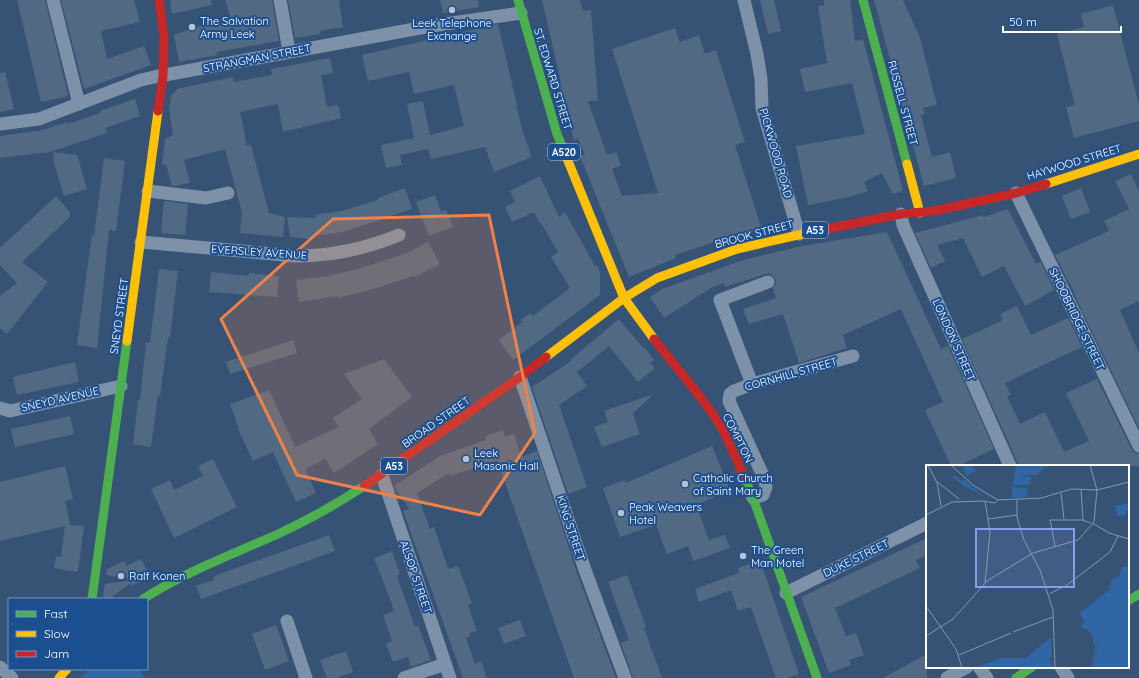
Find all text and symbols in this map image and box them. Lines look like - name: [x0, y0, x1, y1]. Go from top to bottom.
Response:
- marker: Leek Telephone Exchange: [447, 5, 457, 15]
- scale bar: [1003, 8, 1121, 34]
- place label: The Salvation Army Leek: [200, 14, 269, 41]
- text: 50 m: [1009, 14, 1037, 29]
- place label: Leek Telephone Exchange: [412, 16, 492, 43]
- marker: The Salvation Army Leek: [187, 22, 197, 32]
- street label: ST. EDWARD STREET: [531, 26, 575, 132]
- street label: STRANGMAN STREET: [202, 41, 312, 75]
- street label: RUSSELL STREET: [885, 59, 921, 148]
- street label: PICKWOOD ROAD: [756, 106, 796, 200]
- street label: HAYWOOD STREET: [1025, 141, 1123, 183]
- road number: A520: [548, 144, 580, 160]
- street label: BROOK STREET: [713, 217, 795, 251]
- road number: A53: [802, 222, 828, 238]
- street label: EVERSLEY AVENUE: [210, 242, 308, 262]
- street label: SHOOBRIDGE STREET: [1046, 265, 1108, 373]
- street label: SNEYD STREET: [107, 277, 131, 355]
- street label: LONDON STREET: [930, 297, 979, 384]
- street label: CORNHILL STREET: [743, 354, 839, 394]
- street label: SNEYD AVENUE: [20, 383, 100, 415]
- street label: BROAD STREET: [399, 393, 473, 451]
- street label: COMPTON: [719, 411, 757, 465]
- place label: Leek Masonic Hall: [474, 446, 539, 473]
- marker: Leek Masonic Hall: [461, 454, 471, 464]
- road number: A53: [381, 458, 407, 474]
- inset map: [926, 465, 1129, 668]
- place label: Catholic Church of Saint Mary: [693, 471, 773, 498]
- marker: Catholic Church of Saint Mary: [680, 479, 690, 489]
- street label: KING STREET: [554, 493, 588, 563]
- place label: Peak Weavers Hotel: [629, 500, 702, 527]
- marker: Peak Weavers Hotel: [616, 508, 626, 518]
- street label: DUKE STREET: [821, 536, 892, 580]
- street label: ALSOP STREET: [397, 539, 435, 616]
- place label: The Green Man Motel: [751, 543, 804, 570]
- marker: The Green Man Motel: [738, 551, 748, 561]
- place label: Ralf Konen: [129, 569, 185, 583]
- marker: Ralf Konen: [116, 571, 126, 581]
- legend: [8, 598, 148, 670]
- text: Fast: [44, 606, 68, 621]
- text: Slow: [44, 626, 70, 641]
- text: Jam: [44, 646, 69, 661]

